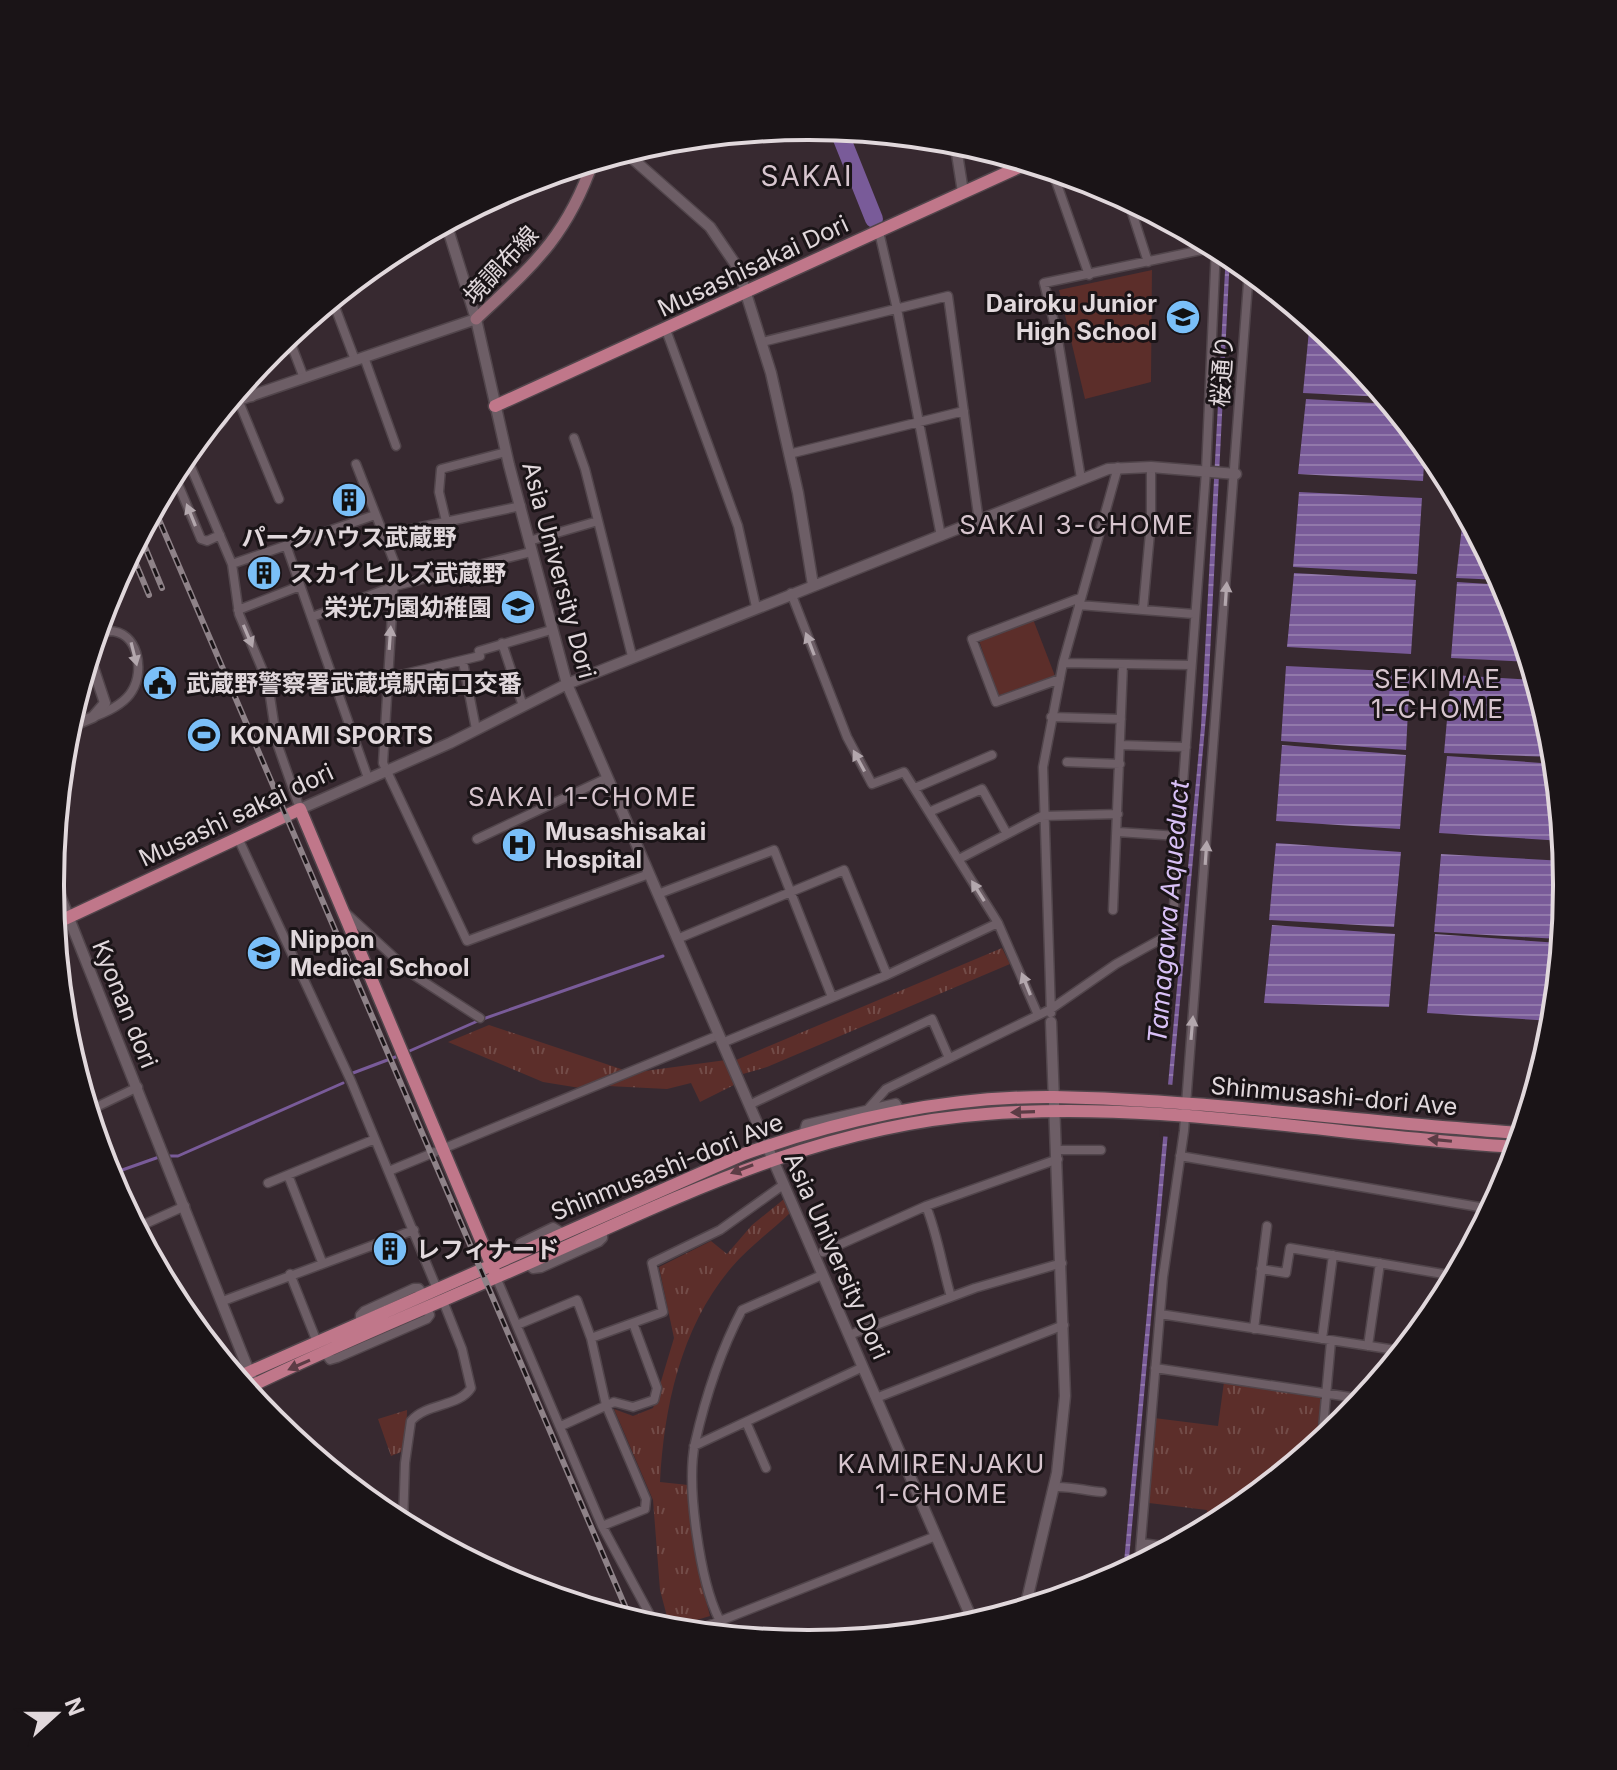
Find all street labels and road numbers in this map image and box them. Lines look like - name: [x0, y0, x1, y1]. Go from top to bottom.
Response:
- street label: Musashisakai Dori: [653, 209, 853, 323]
- street label: 境調布線: [458, 220, 544, 310]
- street label: 桜通り: [1205, 334, 1239, 408]
- street label: Asia University Dori: [516, 458, 602, 682]
- street label: Musashi sakai dori: [134, 757, 338, 873]
- street label: Kyonan dori: [86, 936, 164, 1072]
- street label: Shinmusashi-dori Ave: [1209, 1071, 1459, 1121]
- street label: Shinmusashi-dori Ave: [547, 1107, 787, 1227]
- street label: Asia University Dori: [778, 1148, 896, 1364]

